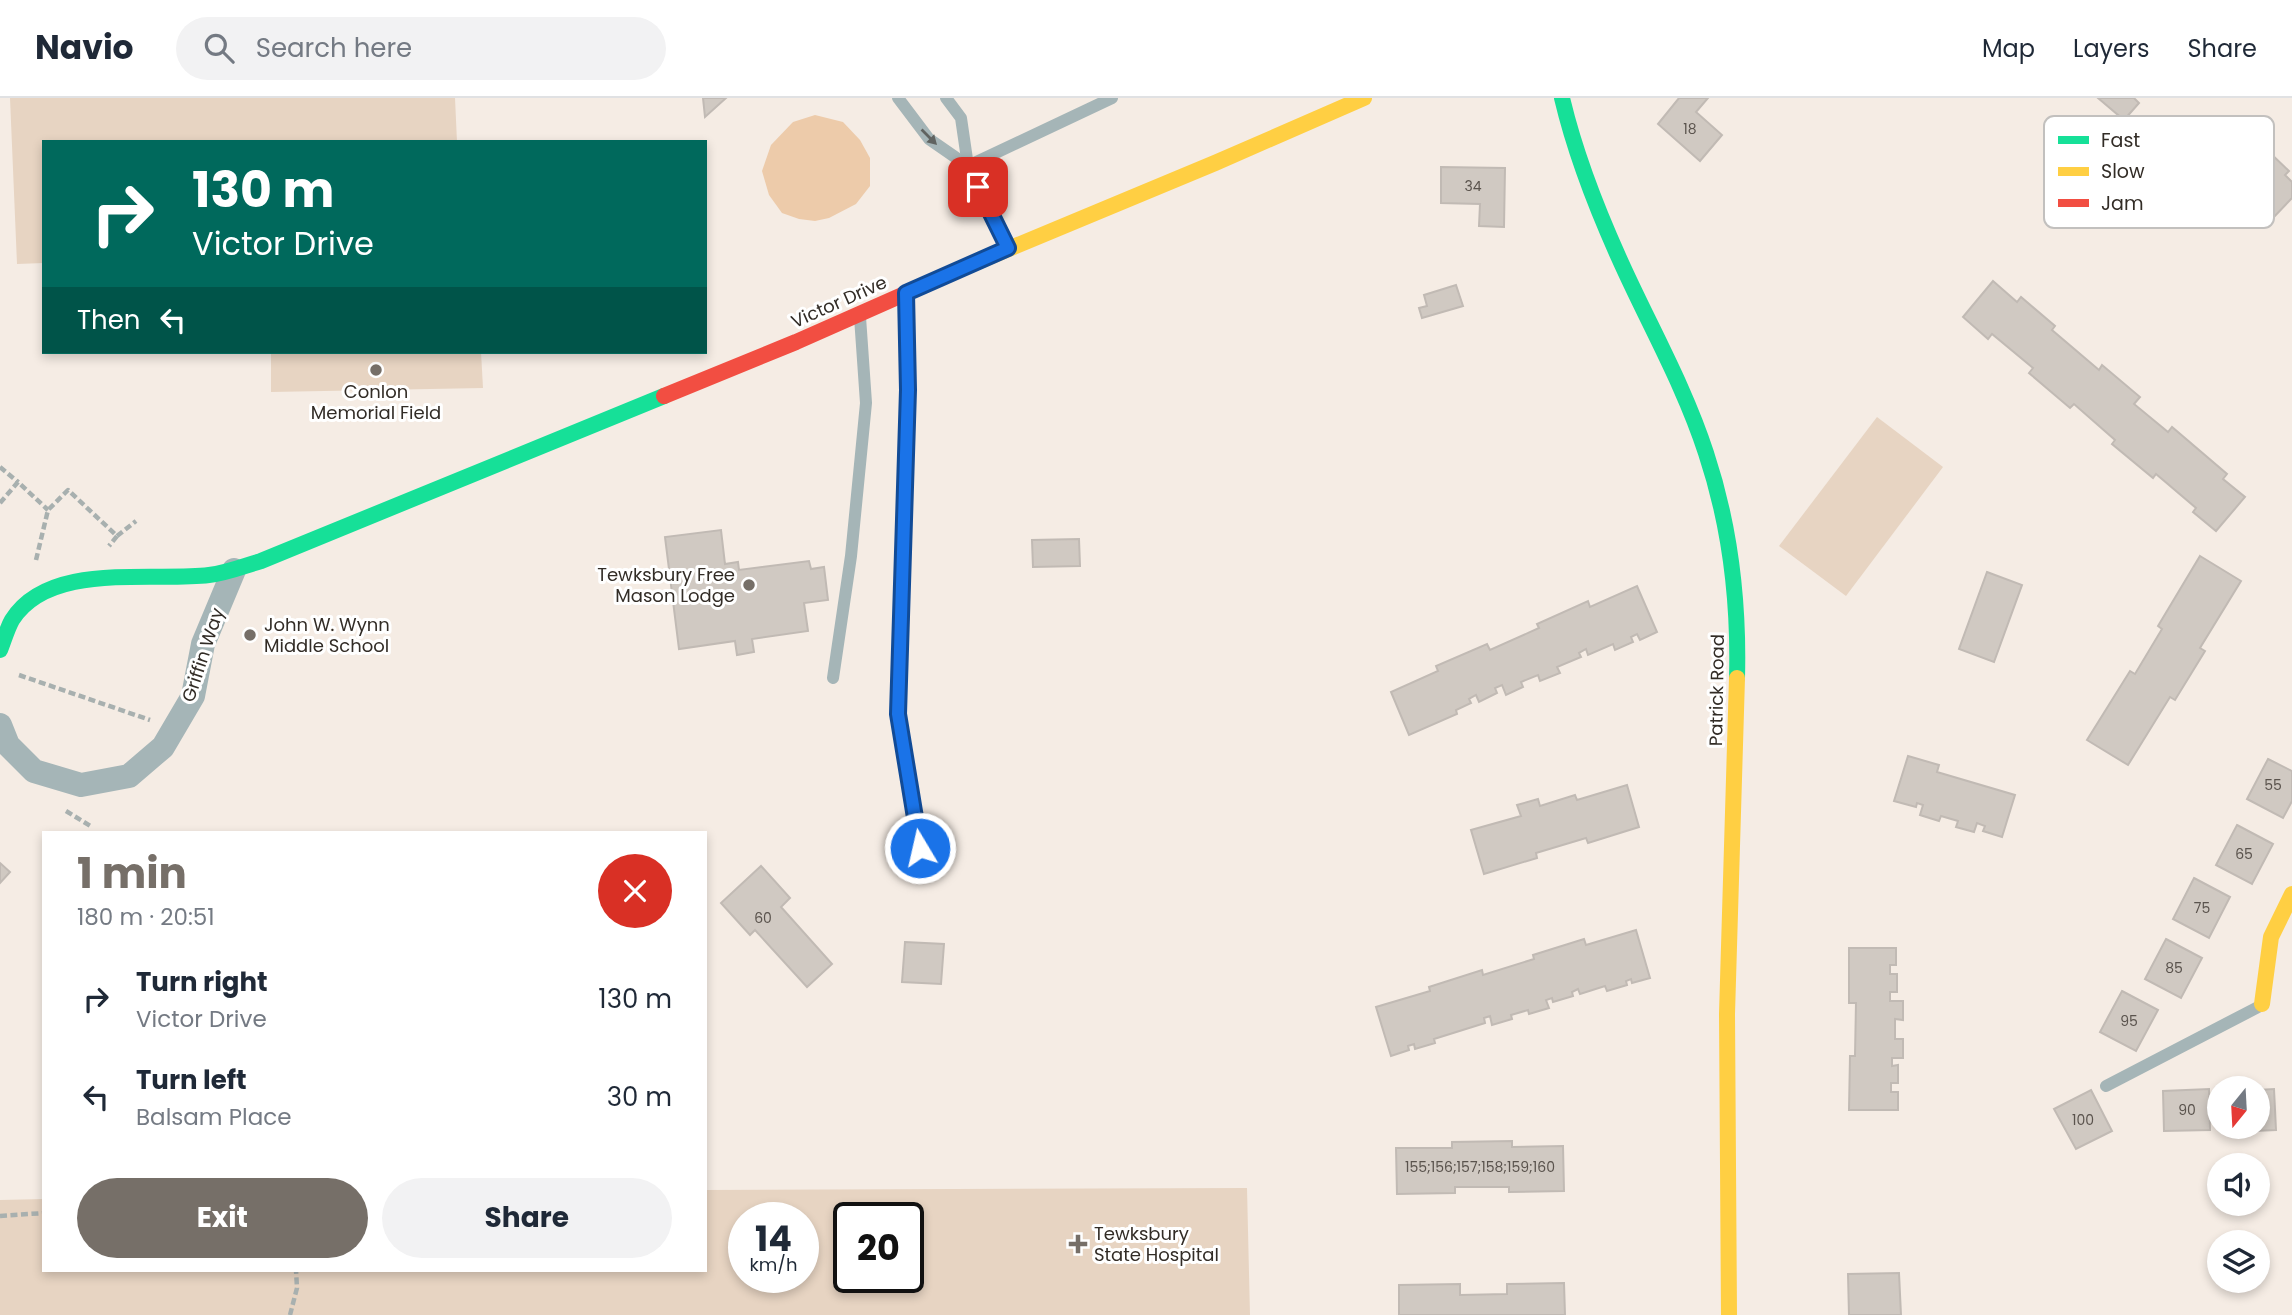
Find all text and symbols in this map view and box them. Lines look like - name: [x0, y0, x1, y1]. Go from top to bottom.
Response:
- search box: [176, 17, 666, 80]
- text: Navio: [35, 24, 134, 71]
- icon: search: [200, 29, 238, 67]
- text: Search here: [256, 30, 412, 66]
- text: Map: [1982, 32, 2035, 65]
- text: Layers: [2073, 32, 2149, 65]
- text: Share: [2187, 32, 2257, 65]
- legend: [2044, 116, 2274, 228]
- house number: 18: [1683, 119, 1697, 139]
- text: Fast: [2101, 127, 2140, 154]
- one-way arrow: [920, 128, 937, 145]
- text: 130 m: [192, 156, 334, 224]
- pin: [948, 157, 1008, 217]
- text: Slow: [2101, 158, 2145, 185]
- icon: right: [77, 168, 168, 259]
- icon: arrive: [959, 168, 997, 206]
- house number: 34: [1464, 176, 1482, 196]
- text: Jam: [2101, 190, 2143, 217]
- text: Victor Drive: [192, 221, 374, 266]
- street label: Victor Drive: [787, 269, 891, 334]
- icon: left: [154, 301, 192, 339]
- text: Then: [77, 302, 140, 338]
- marker: Conlon Memorial Field: [368, 362, 384, 378]
- place label: Conlon Memorial Field: [311, 379, 441, 425]
- place label: Tewksbury Free Mason Lodge: [597, 562, 735, 608]
- marker: Tewksbury Free Mason Lodge: [741, 577, 757, 593]
- street label: Griffin Way: [176, 605, 229, 705]
- place label: John W. Wynn Middle School: [264, 612, 390, 658]
- marker: John W. Wynn Middle School: [242, 627, 258, 643]
- street label: Patrick Road: [1703, 634, 1730, 746]
- house number: 55: [2264, 775, 2282, 795]
- position arrow: [883, 811, 957, 885]
- text: 1 min: [77, 844, 187, 903]
- house number: 65: [2235, 844, 2253, 864]
- button: close: [598, 854, 672, 928]
- house number: 75: [2194, 898, 2210, 918]
- text: 180 m · 20:51: [77, 901, 215, 933]
- house number: 60: [754, 908, 772, 928]
- house number: 85: [2165, 958, 2183, 978]
- text: Turn right: [136, 964, 268, 1000]
- icon: right: [77, 980, 115, 1018]
- text: 130 m: [598, 981, 672, 1017]
- text: Victor Drive: [136, 1003, 267, 1035]
- house number: 95: [2120, 1011, 2138, 1031]
- text: Turn left: [136, 1062, 247, 1098]
- north arrow: [2207, 1076, 2270, 1139]
- map controls: [2207, 1076, 2270, 1293]
- icon: left: [77, 1078, 115, 1116]
- text: 30 m: [607, 1079, 672, 1115]
- house number: 90: [2178, 1100, 2196, 1120]
- text: Balsam Place: [136, 1101, 291, 1133]
- house number: 100: [2072, 1110, 2094, 1130]
- button: sound: [2207, 1153, 2270, 1216]
- house number: 155;156;157;158;159;160: [1405, 1157, 1555, 1177]
- button: Exit: [77, 1178, 368, 1258]
- button: Share: [382, 1178, 672, 1258]
- speed limit sign: 20: [833, 1202, 924, 1293]
- text: 14: [755, 1214, 792, 1263]
- place label: Tewksbury State Hospital: [1094, 1221, 1219, 1267]
- button: layers: [2207, 1230, 2270, 1293]
- marker: Tewksbury State Hospital: [1068, 1234, 1088, 1254]
- text: km/h: [750, 1252, 797, 1277]

